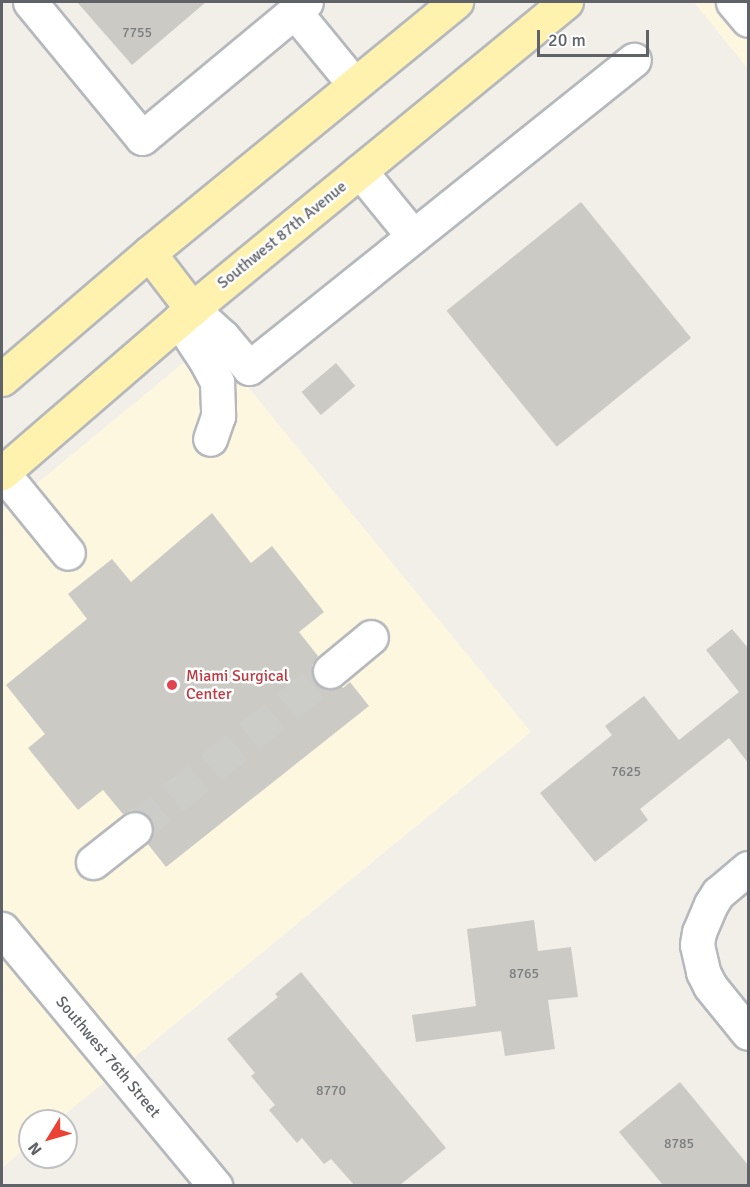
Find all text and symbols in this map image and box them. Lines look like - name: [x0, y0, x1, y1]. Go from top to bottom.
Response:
- scale bar: [540, 18, 652, 56]
- house number: 7755: [122, 25, 152, 41]
- text: 20 m: [548, 29, 586, 51]
- street label: Southwest 87th Avenue: [214, 177, 350, 293]
- place label: Miami Surgical Center: [186, 666, 288, 704]
- marker: Miami Surgical Center: [163, 676, 181, 694]
- house number: 7625: [611, 764, 641, 780]
- house number: 8765: [509, 966, 539, 982]
- street label: Southwest 76th Street: [52, 992, 164, 1122]
- house number: 8770: [316, 1083, 346, 1099]
- north arrow: [18, 1109, 78, 1169]
- house number: 8785: [664, 1136, 694, 1152]
- text: N: [24, 1138, 47, 1159]

